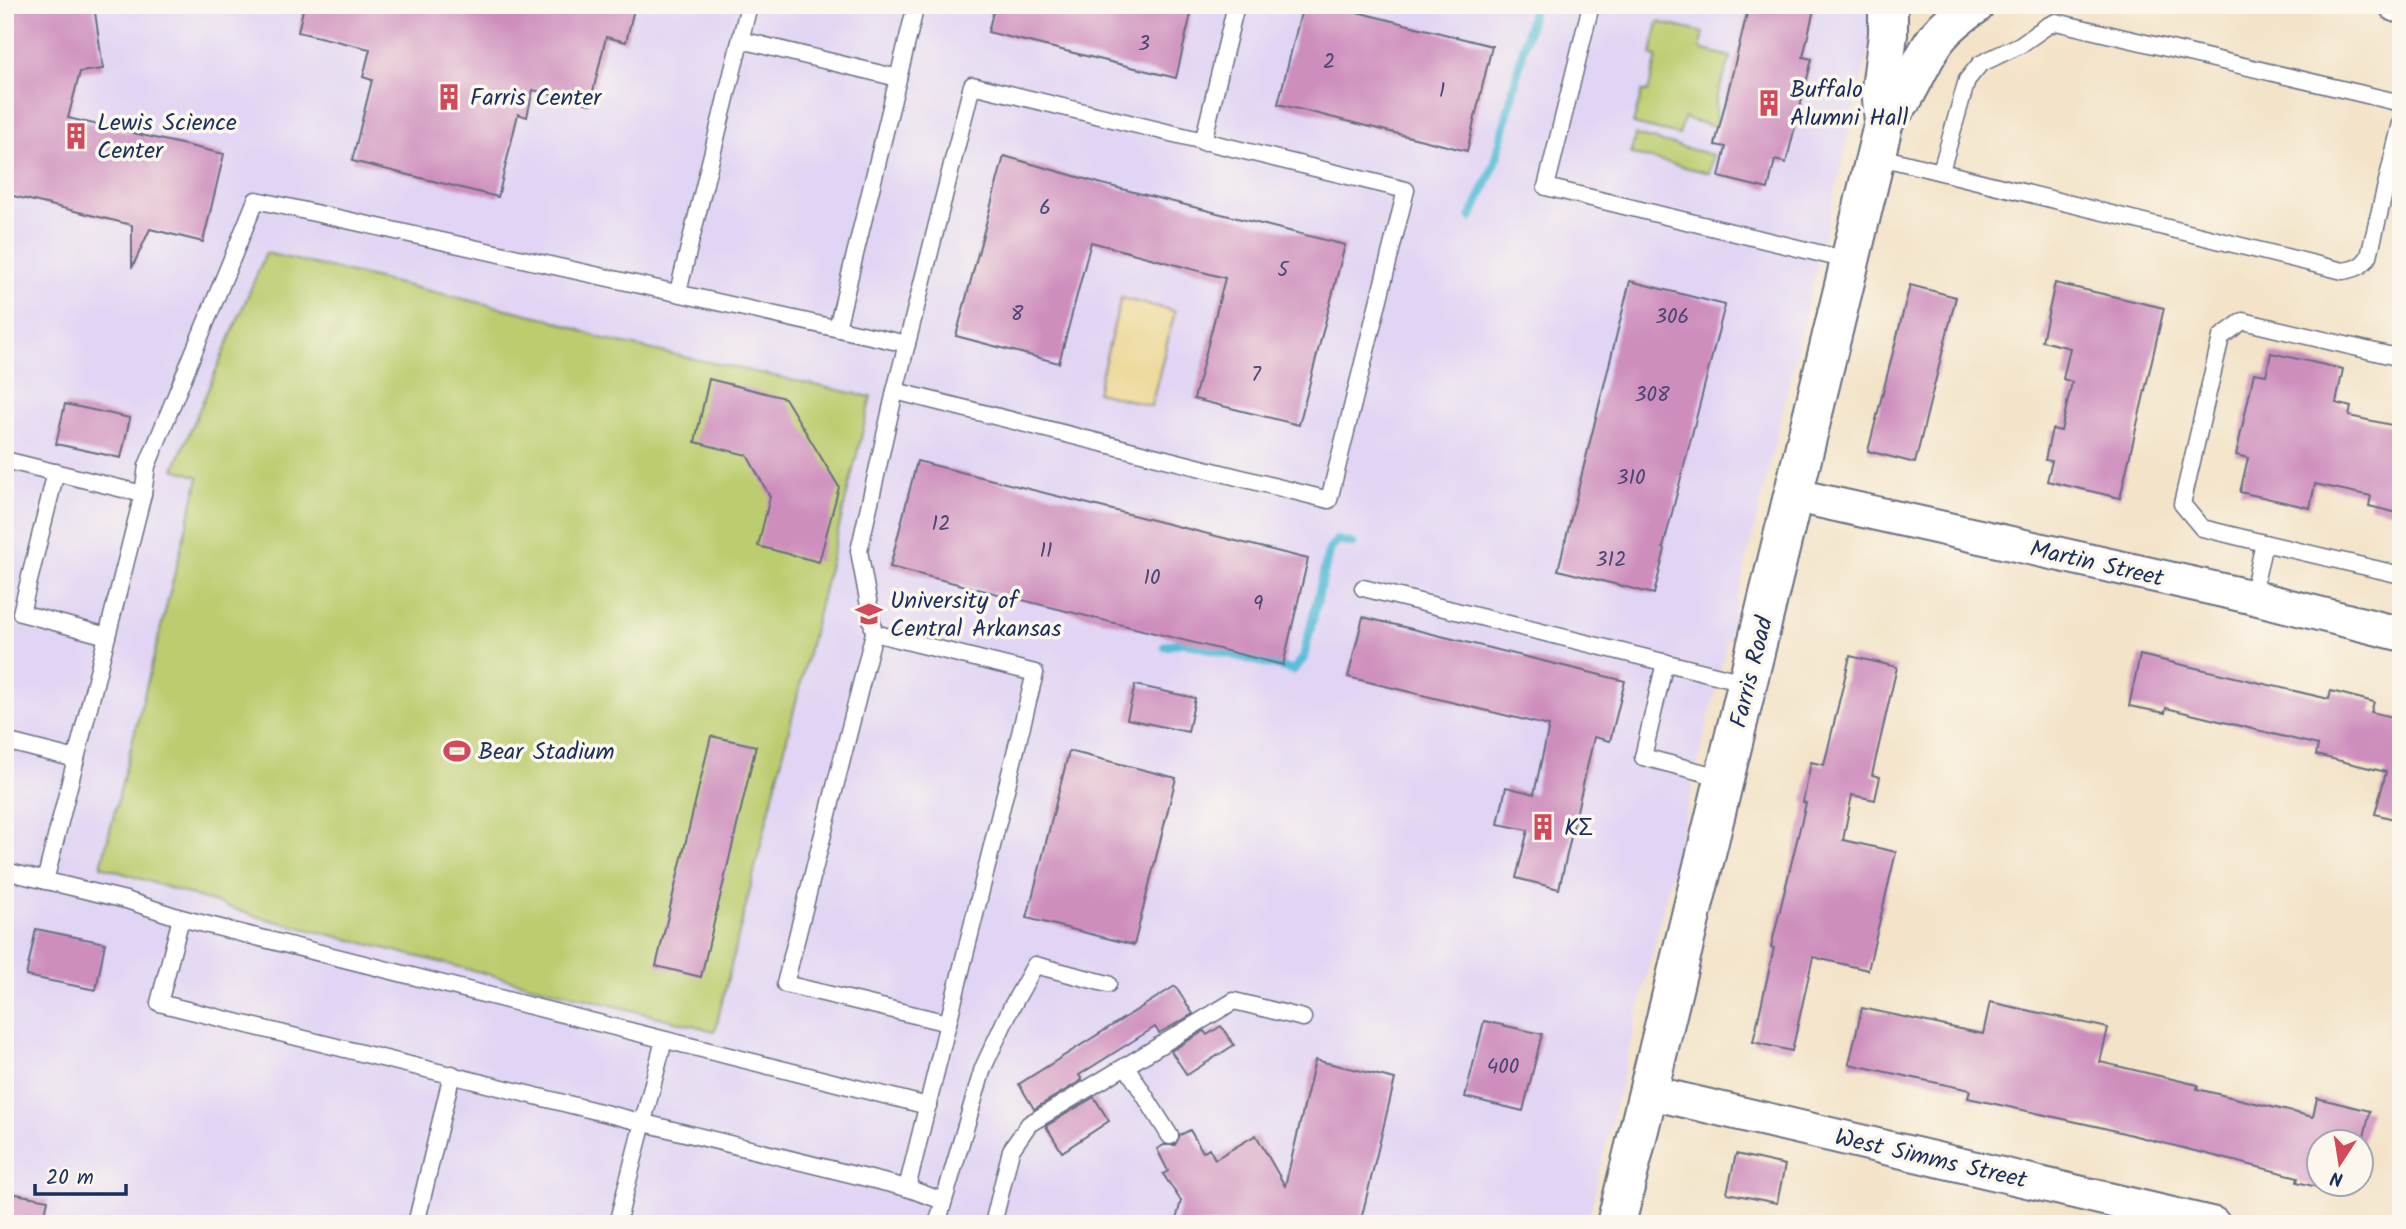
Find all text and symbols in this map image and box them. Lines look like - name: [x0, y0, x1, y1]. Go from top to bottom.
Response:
- house number: 3: [1138, 28, 1150, 61]
- house number: 2: [1323, 46, 1335, 79]
- place label: Buffalo Alumni Hall: [1790, 71, 1908, 138]
- house number: 1: [1439, 75, 1445, 108]
- place label: Farris Center: [470, 79, 603, 118]
- building icon: Farris Center: [434, 82, 464, 112]
- building icon: Buffalo Alumni Hall: [1754, 88, 1784, 118]
- place label: Lewis Science Center: [97, 104, 237, 171]
- building icon: Lewis Science Center: [61, 121, 91, 151]
- house number: 6: [1039, 192, 1051, 225]
- house number: 5: [1277, 254, 1290, 287]
- house number: 8: [1011, 298, 1024, 331]
- house number: 306: [1655, 301, 1689, 334]
- house number: 7: [1251, 359, 1262, 392]
- house number: 308: [1634, 379, 1670, 412]
- house number: 310: [1616, 462, 1646, 495]
- house number: 12: [932, 508, 950, 541]
- street label: Martin Street: [2026, 530, 2168, 599]
- house number: 11: [1039, 535, 1053, 568]
- house number: 312: [1596, 544, 1626, 577]
- house number: 10: [1143, 562, 1161, 595]
- place label: University of Central Arkansas: [890, 582, 1062, 649]
- house number: 9: [1253, 588, 1263, 621]
- school or university icon: University of Central Arkansas: [854, 599, 884, 629]
- street label: Farris Road: [1720, 612, 1785, 732]
- place label: Bear Stadium: [478, 733, 615, 772]
- sports icon: Bear Stadium: [442, 736, 472, 766]
- place label: KΣ: [1564, 809, 1593, 848]
- building icon: KΣ: [1528, 812, 1558, 842]
- house number: 400: [1487, 1051, 1519, 1084]
- street label: West Simms Street: [1831, 1118, 2031, 1201]
- north arrow: [2304, 1128, 2374, 1198]
- scale bar: [35, 1152, 126, 1196]
- text: 20 m: [46, 1162, 94, 1195]
- text: N: [2328, 1162, 2346, 1194]

